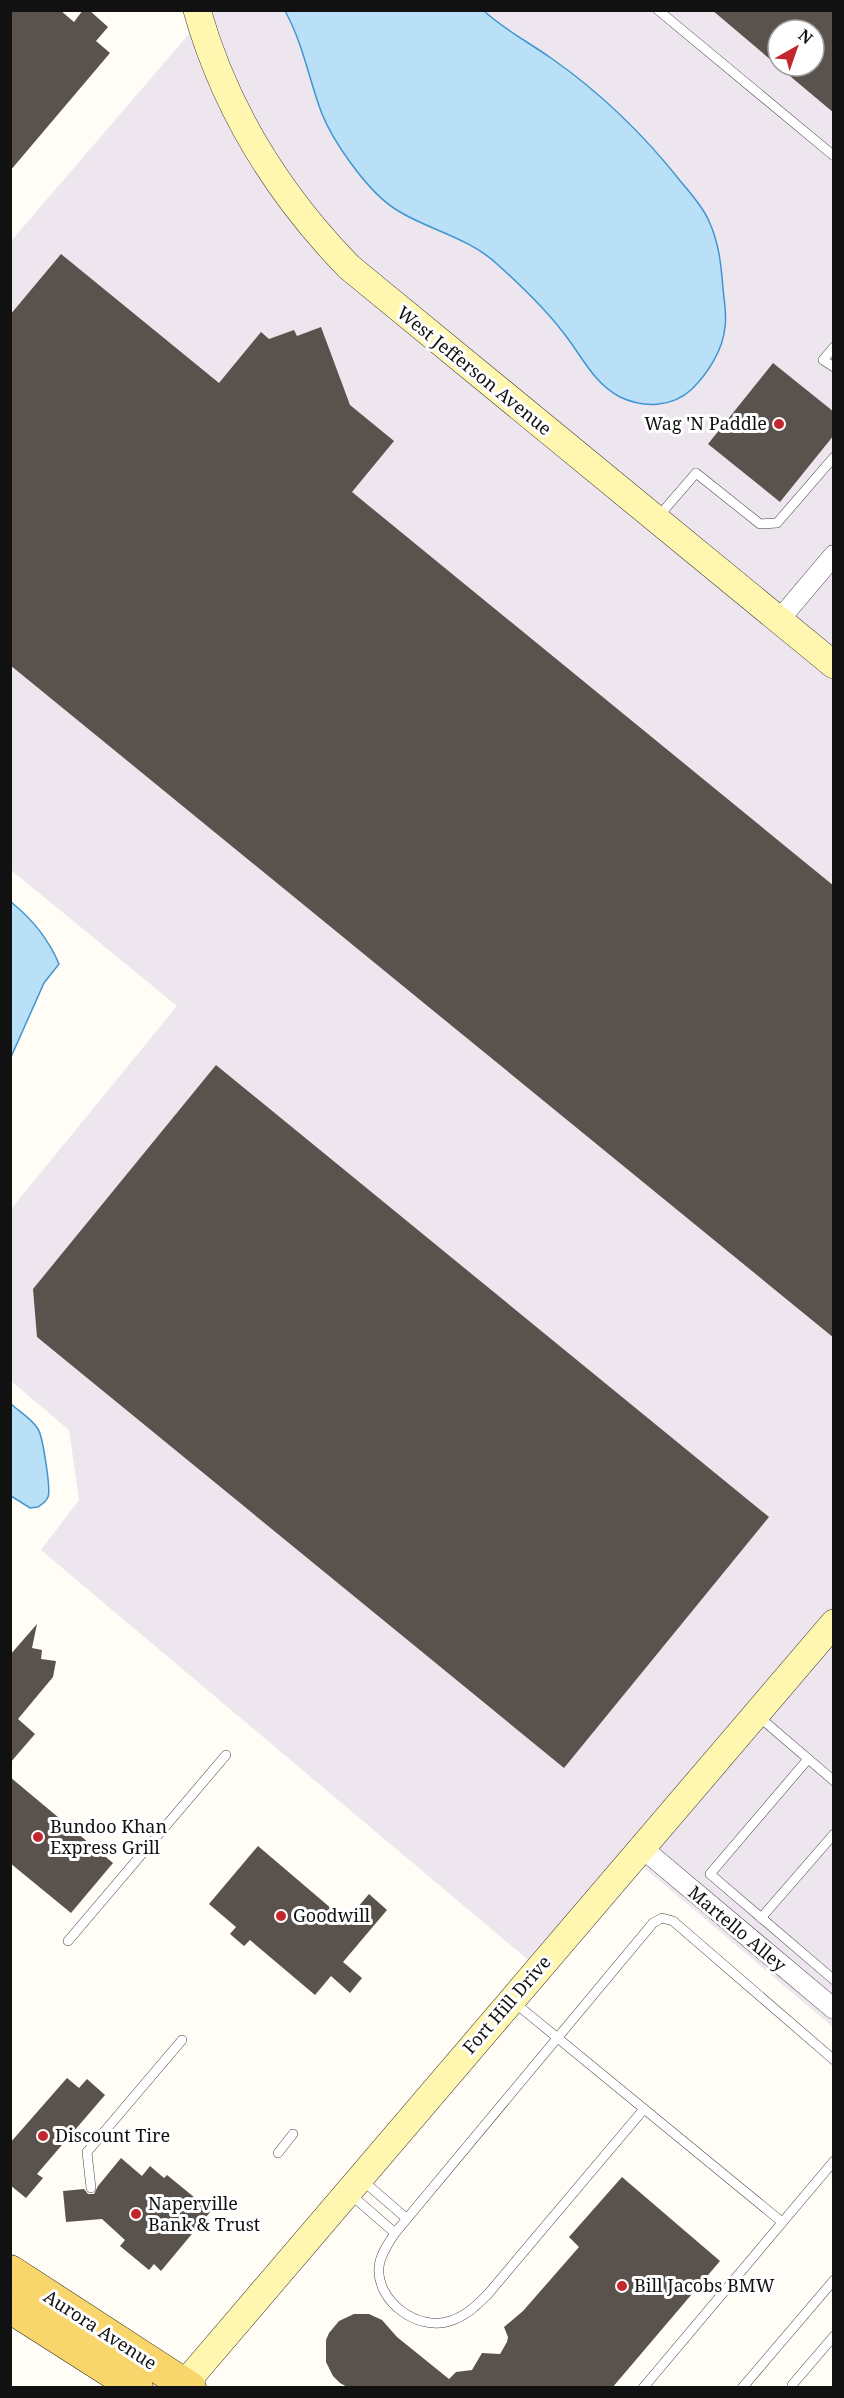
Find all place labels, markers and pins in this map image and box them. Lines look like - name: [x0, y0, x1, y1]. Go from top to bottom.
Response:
- place label: Wag 'N Paddle: [644, 411, 767, 435]
- marker: Wag 'N Paddle: [772, 417, 786, 431]
- place label: Bundoo Khan Express Grill: [50, 1814, 167, 1859]
- marker: Bundoo Khan Express Grill: [31, 1830, 45, 1844]
- place label: Goodwill: [293, 1903, 371, 1927]
- marker: Goodwill: [274, 1909, 288, 1923]
- place label: Discount Tire: [55, 2123, 170, 2147]
- marker: Discount Tire: [36, 2129, 50, 2143]
- place label: Naperville Bank & Trust: [148, 2191, 260, 2236]
- marker: Naperville Bank & Trust: [129, 2207, 143, 2221]
- place label: Bill Jacobs BMW: [634, 2273, 775, 2297]
- marker: Bill Jacobs BMW: [615, 2279, 629, 2293]

